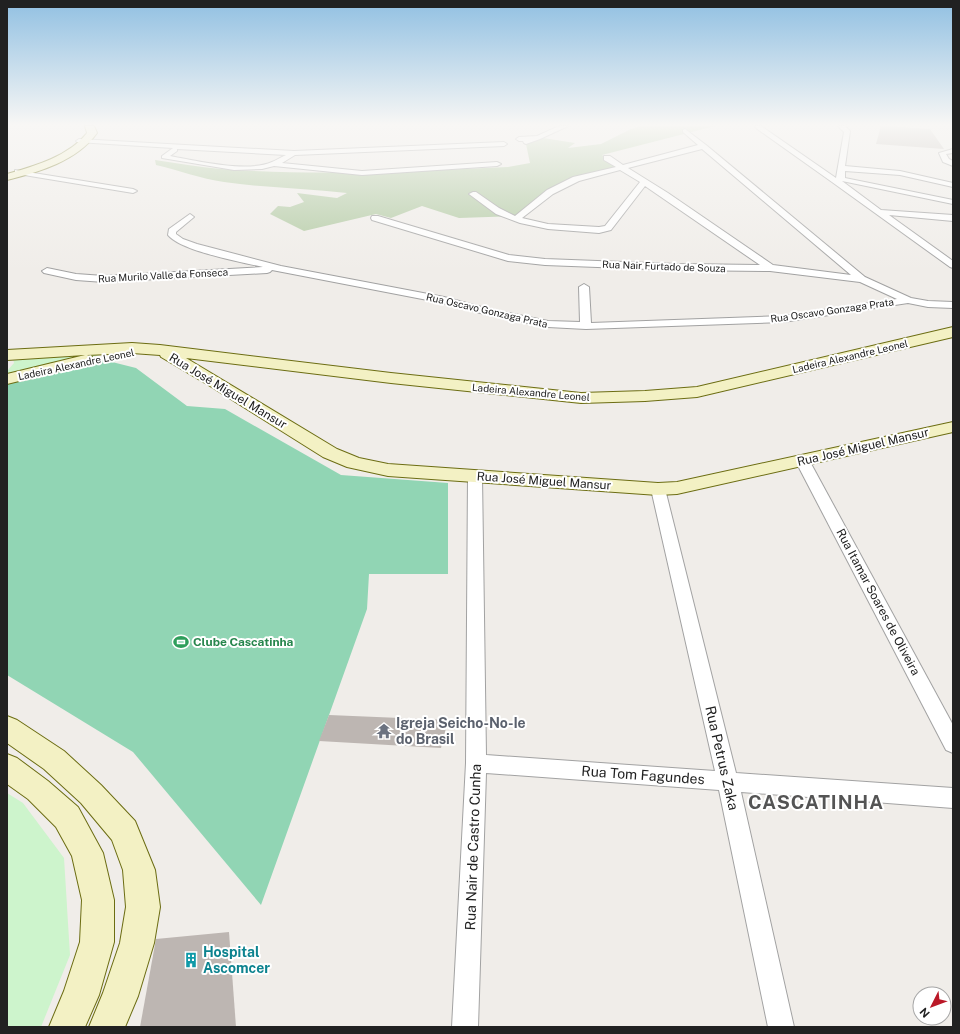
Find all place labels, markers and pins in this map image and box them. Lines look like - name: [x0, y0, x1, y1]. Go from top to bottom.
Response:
- sports icon: Clube Cascatinha: [172, 633, 190, 651]
- place label: Clube Cascatinha: [193, 635, 294, 649]
- place label: Igreja Seicho-No-Ie do Brasil: [396, 715, 526, 747]
- temple icon: Igreja Seicho-No-Ie do Brasil: [375, 722, 393, 740]
- place label: Hospital Ascomcer: [203, 944, 270, 976]
- building icon: Hospital Ascomcer: [182, 951, 200, 969]

